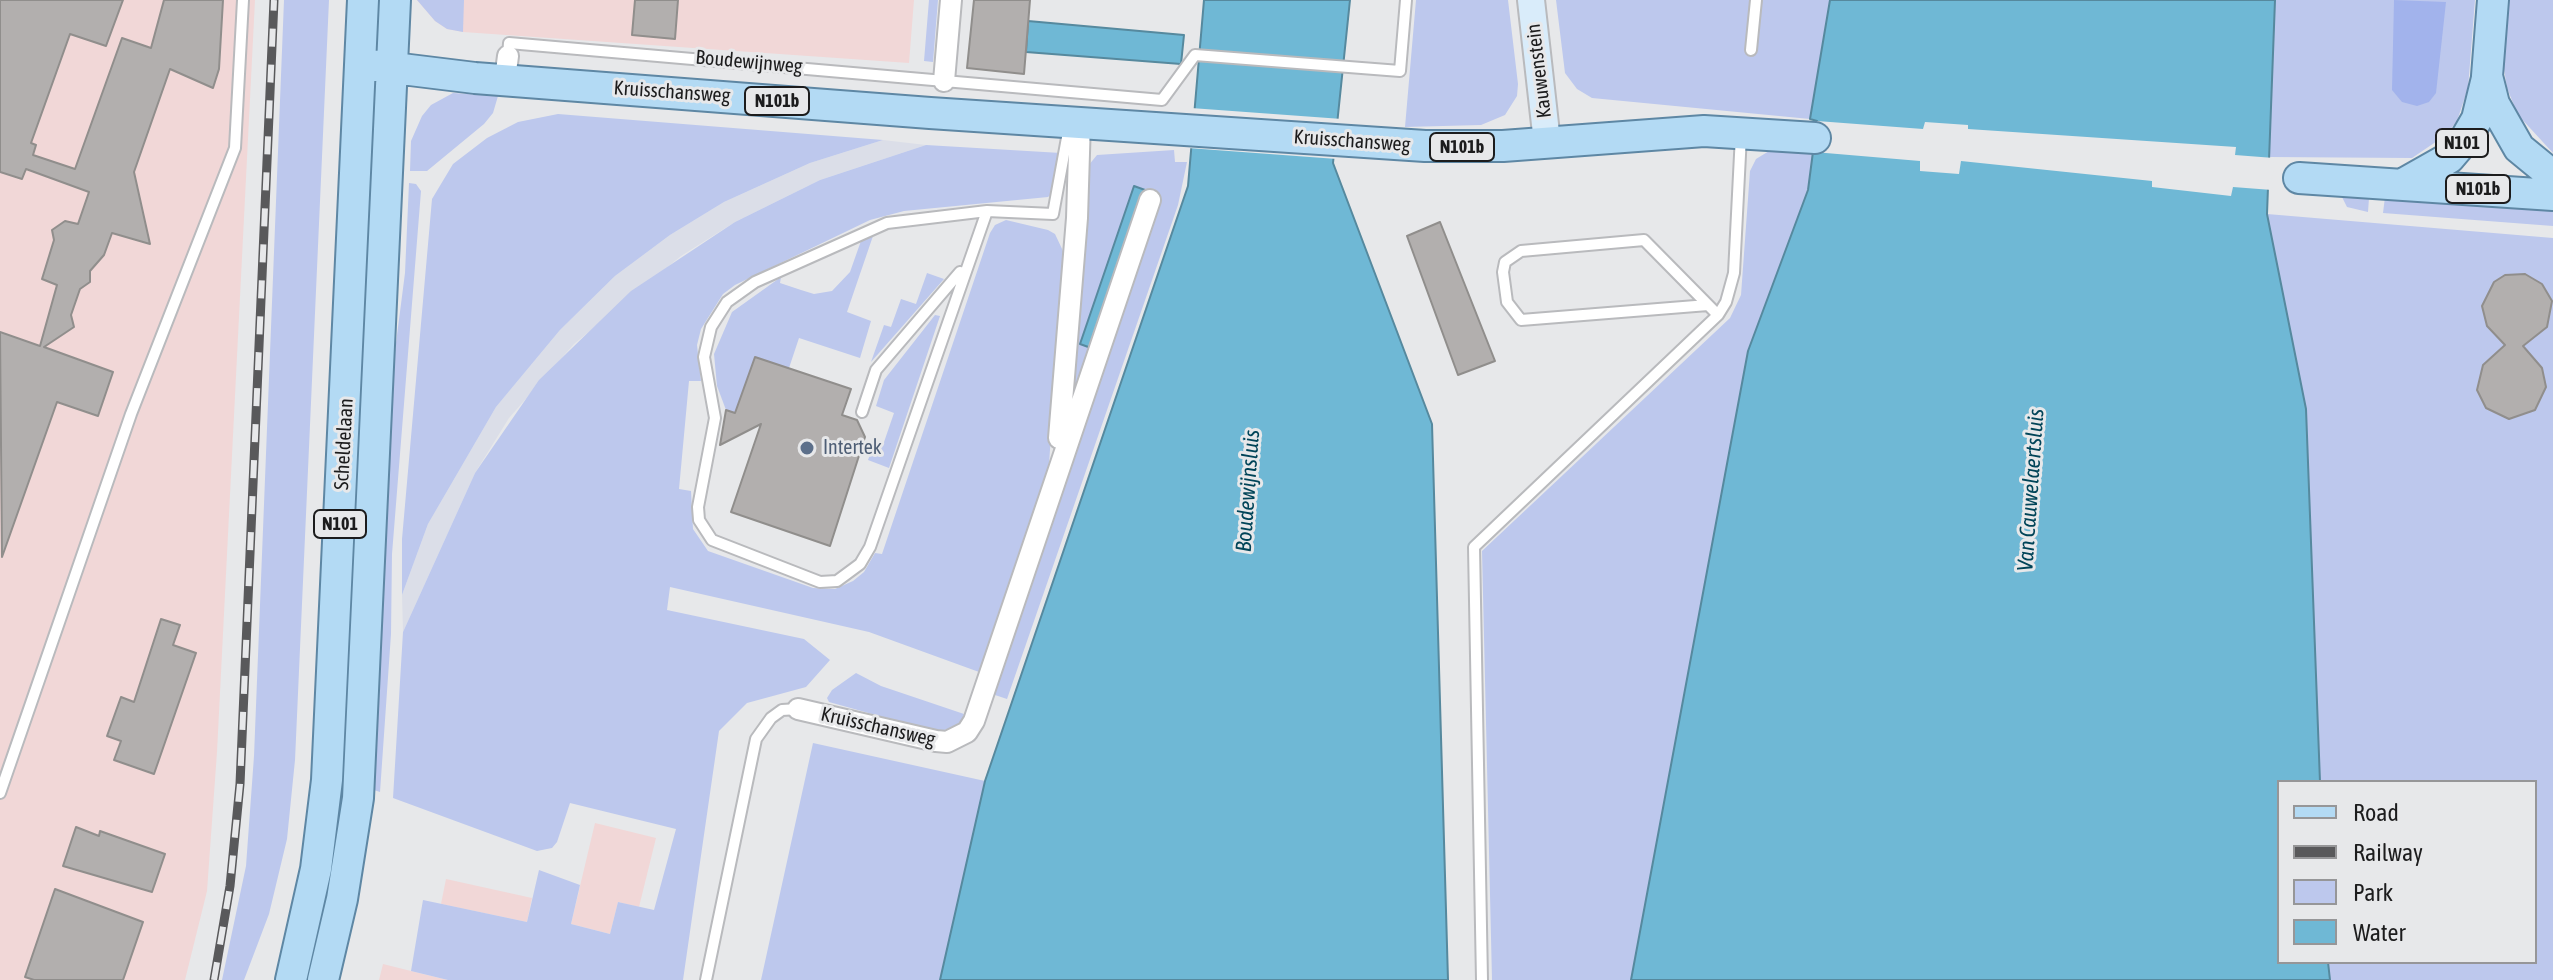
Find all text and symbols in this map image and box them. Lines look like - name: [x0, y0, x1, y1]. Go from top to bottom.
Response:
- street label: Kauwenstein: [1521, 22, 1557, 120]
- street label: Boudewijnweg: [695, 45, 803, 79]
- street label: Kruisschansweg: [613, 76, 731, 108]
- road number: N101b: [745, 87, 809, 115]
- street label: Kruisschansweg: [1293, 125, 1411, 157]
- road number: N101: [2436, 129, 2488, 157]
- road number: N101b: [1430, 133, 1494, 161]
- road number: N101b: [2446, 175, 2510, 203]
- street label: Scheldelaan: [330, 398, 358, 490]
- water label: Van Cauwelaertsluis: [2012, 408, 2050, 572]
- water label: Boudewijnsluis: [1231, 429, 1265, 553]
- place label: Intertek: [823, 436, 882, 460]
- marker: Intertek: [798, 439, 816, 457]
- road number: N101: [314, 510, 366, 538]
- street label: Kruisschansweg: [818, 702, 938, 752]
- legend: [2277, 780, 2537, 964]
- text: Road: [2353, 799, 2399, 826]
- text: Railway: [2353, 839, 2423, 866]
- text: Park: [2353, 879, 2393, 906]
- text: Water: [2353, 919, 2406, 946]

